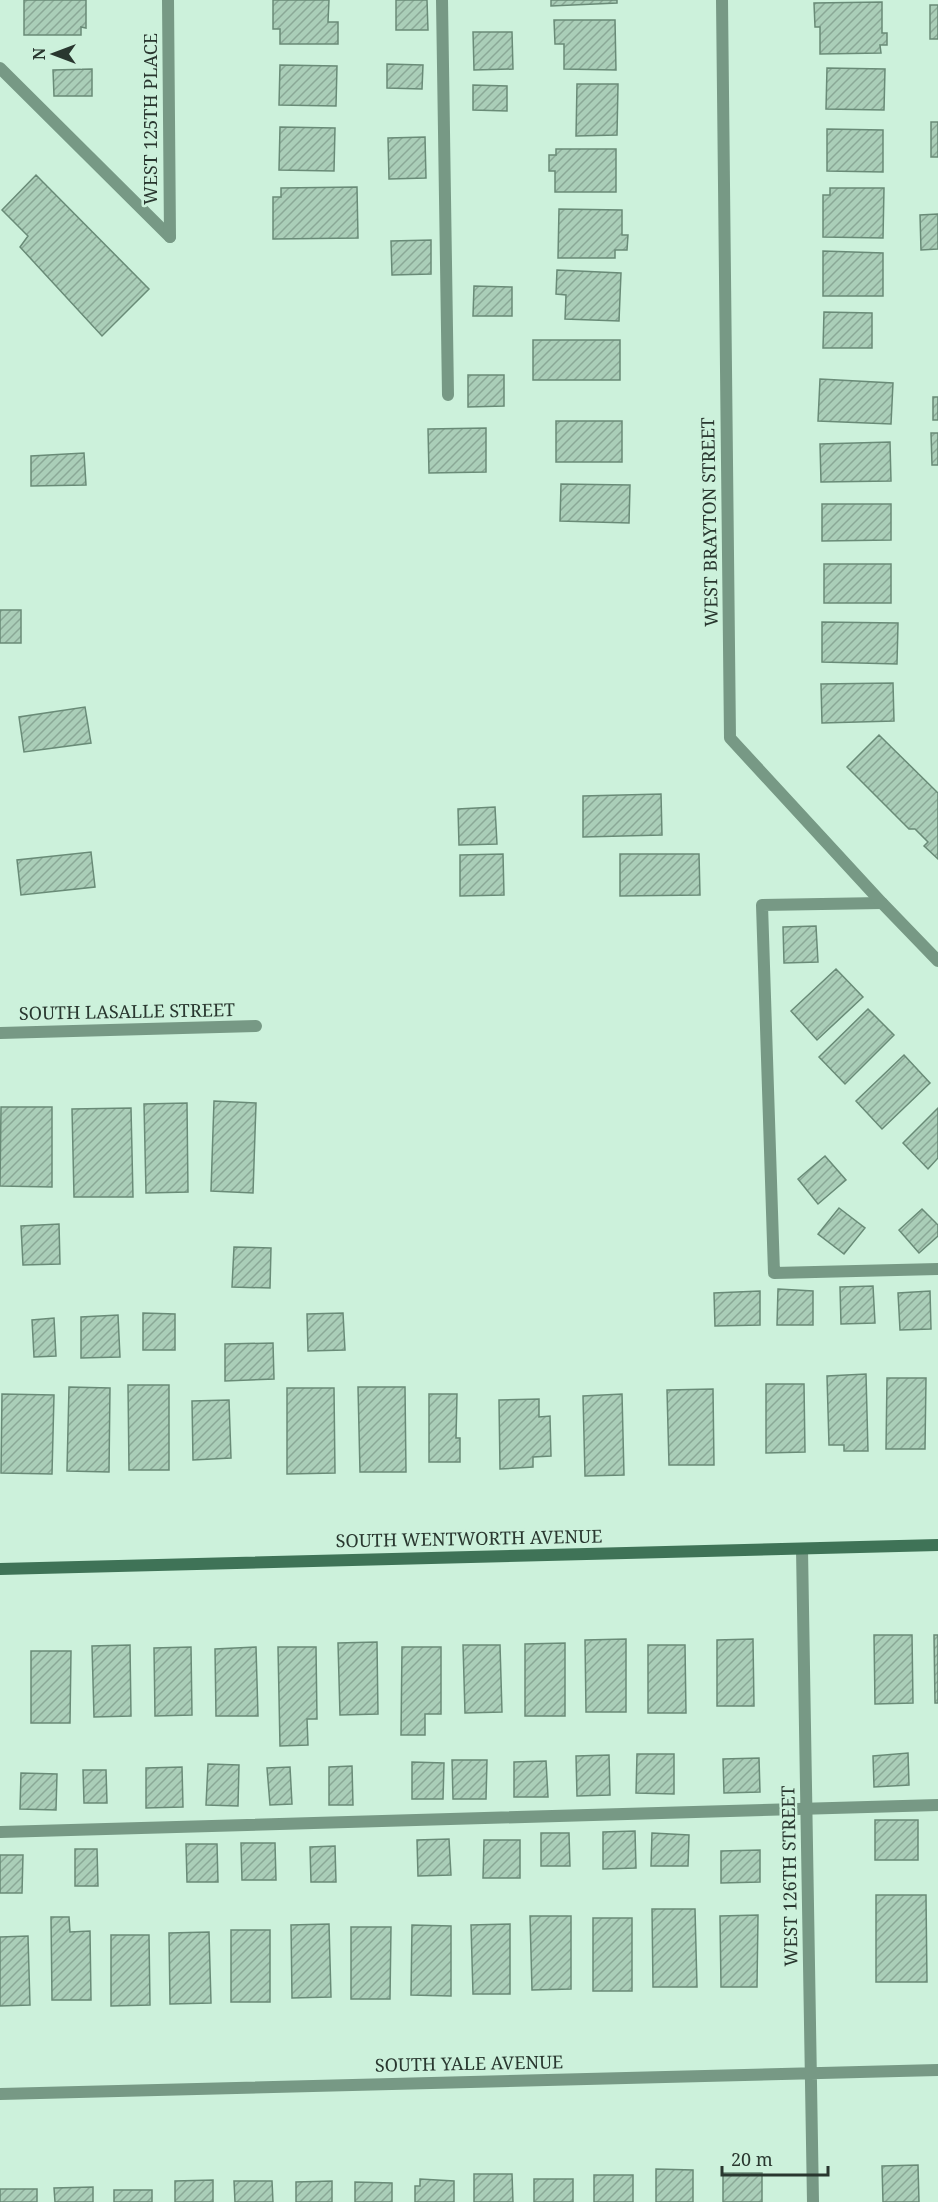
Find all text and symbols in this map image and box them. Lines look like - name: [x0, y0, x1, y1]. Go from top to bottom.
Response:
- north arrow: [24, 24, 84, 84]
- street label: WEST 125TH PLACE: [138, 33, 162, 205]
- text: N: [28, 47, 50, 60]
- street label: WEST BRAYTON STREET: [695, 417, 723, 627]
- street label: SOUTH LASALLE STREET: [19, 997, 235, 1025]
- street label: SOUTH WENTWORTH AVENUE: [335, 1524, 602, 1552]
- street label: WEST 126TH STREET: [775, 1785, 803, 1967]
- street label: SOUTH YALE AVENUE: [375, 2049, 563, 2077]
- scale bar: [722, 2139, 828, 2177]
- text: 20 m: [731, 2147, 773, 2171]

